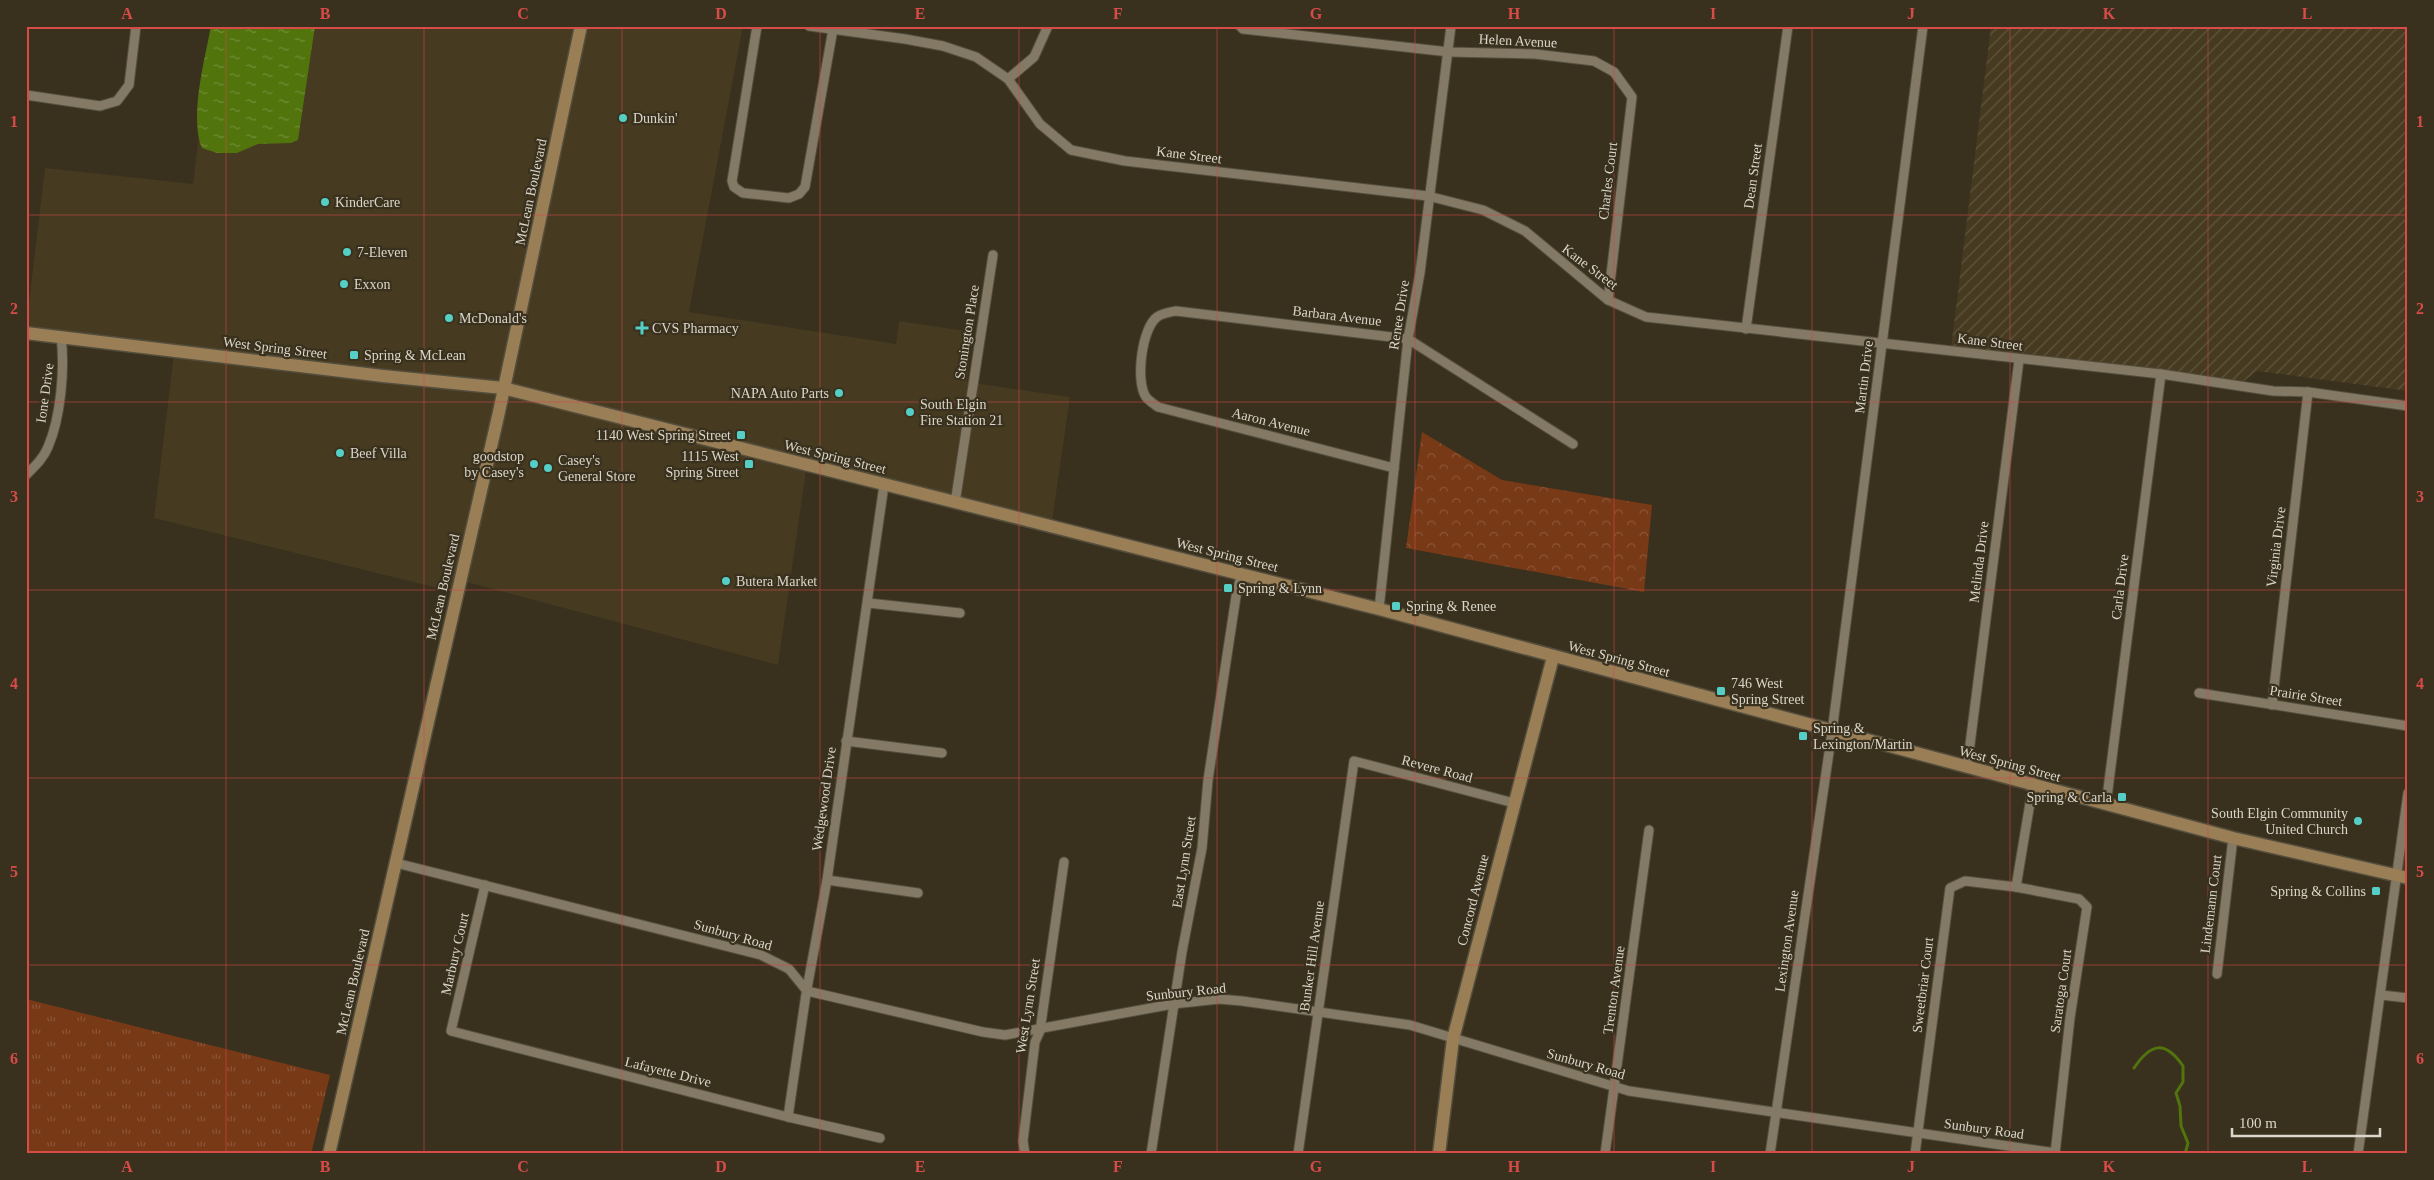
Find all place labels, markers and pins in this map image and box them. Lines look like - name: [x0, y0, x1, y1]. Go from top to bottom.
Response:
- place label: Dunkin': [633, 111, 678, 126]
- marker: Dunkin': [617, 112, 629, 124]
- place label: KinderCare: [335, 195, 400, 210]
- marker: KinderCare: [319, 196, 331, 208]
- place label: 7-Eleven: [357, 245, 408, 260]
- marker: 7-Eleven: [341, 246, 353, 258]
- place label: Exxon: [354, 277, 391, 292]
- marker: Exxon: [338, 278, 350, 290]
- place label: McDonald's: [459, 311, 527, 326]
- marker: McDonald's: [443, 312, 455, 324]
- place label: CVS Pharmacy: [652, 321, 739, 336]
- marker: CVS Pharmacy: [636, 322, 648, 334]
- place label: Spring & McLean: [364, 348, 466, 363]
- marker: Spring & McLean: [348, 349, 360, 361]
- place label: NAPA Auto Parts: [731, 386, 829, 401]
- marker: NAPA Auto Parts: [833, 387, 845, 399]
- place label: South Elgin Fire Station 21: [920, 397, 1003, 428]
- marker: South Elgin Fire Station 21: [904, 406, 916, 418]
- place label: 1140 West Spring Street: [596, 428, 731, 443]
- marker: 1140 West Spring Street: [735, 429, 747, 441]
- place label: Beef Villa: [350, 446, 408, 461]
- marker: Beef Villa: [334, 447, 346, 459]
- place label: goodstop by Casey's: [464, 449, 524, 480]
- place label: 1115 West Spring Street: [666, 449, 739, 480]
- place label: Casey's General Store: [558, 453, 635, 484]
- marker: goodstop by Casey's: [528, 458, 540, 470]
- marker: 1115 West Spring Street: [743, 458, 755, 470]
- marker: Casey's General Store: [542, 462, 554, 474]
- place label: Butera Market: [736, 574, 817, 589]
- marker: Butera Market: [720, 575, 732, 587]
- place label: Spring & Lynn: [1238, 581, 1322, 596]
- marker: Spring & Lynn: [1222, 582, 1234, 594]
- place label: Spring & Renee: [1406, 599, 1496, 614]
- marker: Spring & Renee: [1390, 600, 1402, 612]
- place label: 746 West Spring Street: [1731, 676, 1805, 707]
- marker: 746 West Spring Street: [1715, 685, 1727, 697]
- place label: Spring & Lexington/Martin: [1813, 721, 1913, 752]
- marker: Spring & Lexington/Martin: [1797, 730, 1809, 742]
- place label: Spring & Carla: [2026, 790, 2113, 805]
- marker: Spring & Carla: [2116, 791, 2128, 803]
- place label: South Elgin Community United Church: [2211, 806, 2348, 837]
- marker: South Elgin Community United Church: [2352, 815, 2364, 827]
- place label: Spring & Collins: [2270, 884, 2366, 899]
- marker: Spring & Collins: [2370, 885, 2382, 897]

